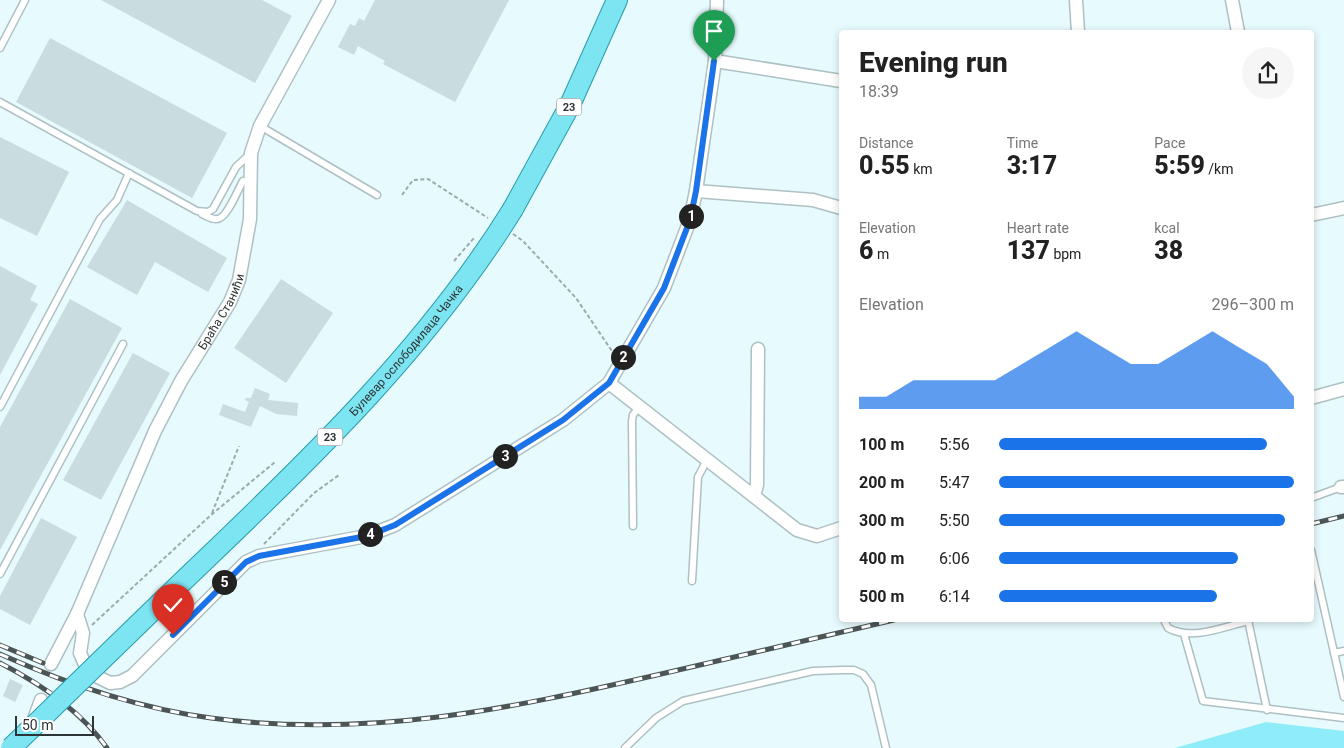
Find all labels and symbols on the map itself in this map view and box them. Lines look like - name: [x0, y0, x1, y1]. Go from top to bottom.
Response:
- pin: [693, 10, 735, 61]
- road number: 23: [556, 98, 582, 115]
- pin: 1: [678, 204, 704, 228]
- street label: Браћа Станићи: [195, 273, 247, 352]
- street label: Булевар ослободилаца Чачка: [347, 282, 466, 419]
- pin: 2: [610, 344, 636, 370]
- road number: 23: [318, 428, 342, 446]
- pin: 3: [492, 444, 518, 468]
- pin: 4: [358, 522, 382, 546]
- pin: 5: [212, 570, 236, 594]
- pin: [152, 584, 194, 635]
- scale bar: [15, 713, 94, 736]

